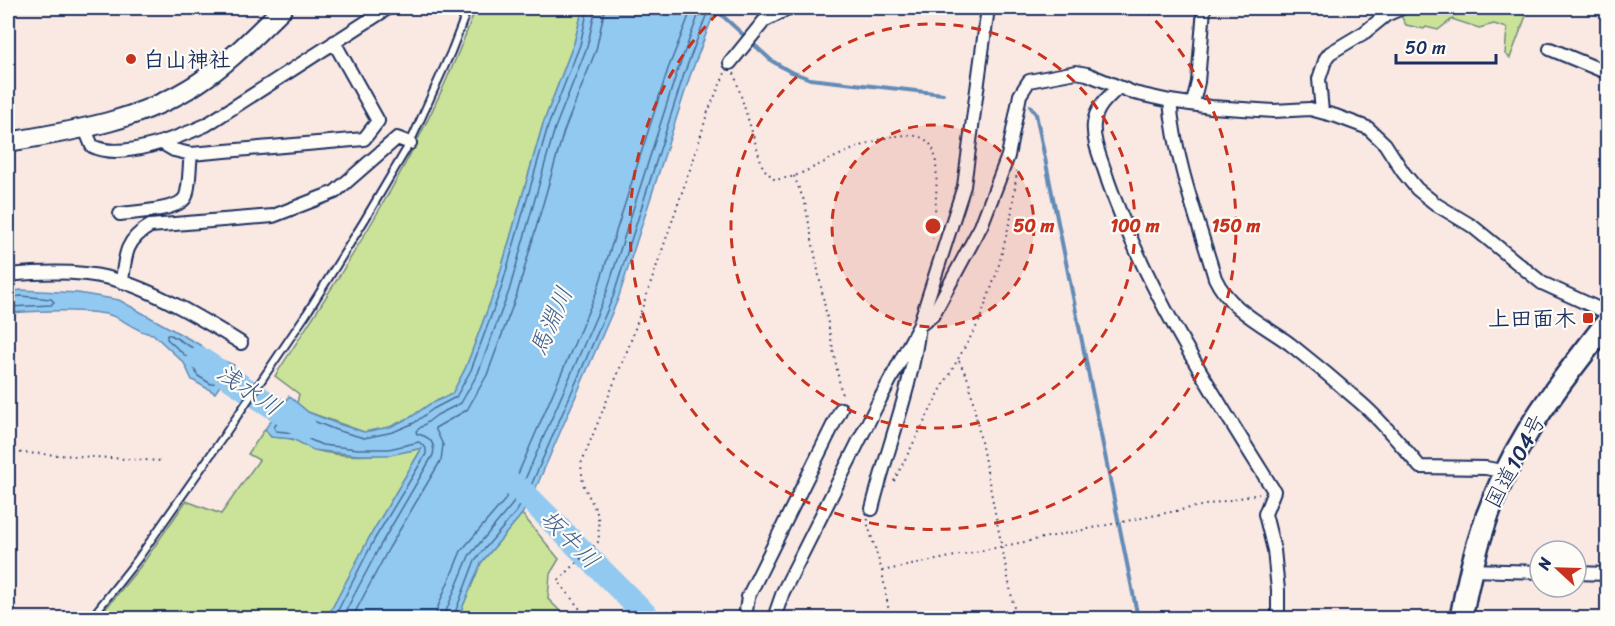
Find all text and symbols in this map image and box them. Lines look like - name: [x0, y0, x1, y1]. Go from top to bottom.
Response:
- scale bar: [1396, 27, 1496, 65]
- text: 50 m: [1405, 32, 1446, 64]
- place label: 白山神社: [143, 40, 231, 79]
- marker: 白山神社: [124, 52, 138, 66]
- text: 50 m: [1014, 210, 1055, 242]
- text: 100 m: [1111, 210, 1160, 242]
- text: 150 m: [1212, 210, 1260, 242]
- centre of rings: [923, 216, 943, 236]
- water label: 馬淵川: [517, 280, 585, 362]
- place label: 上田面木: [1488, 299, 1576, 338]
- marker: 上田面木: [1581, 311, 1595, 325]
- water label: 浅水川: [207, 352, 291, 428]
- street label: 国道104号: [1474, 406, 1556, 516]
- water label: 坂牛川: [530, 499, 610, 579]
- north arrow: [1528, 539, 1588, 599]
- text: N: [1529, 552, 1560, 575]

